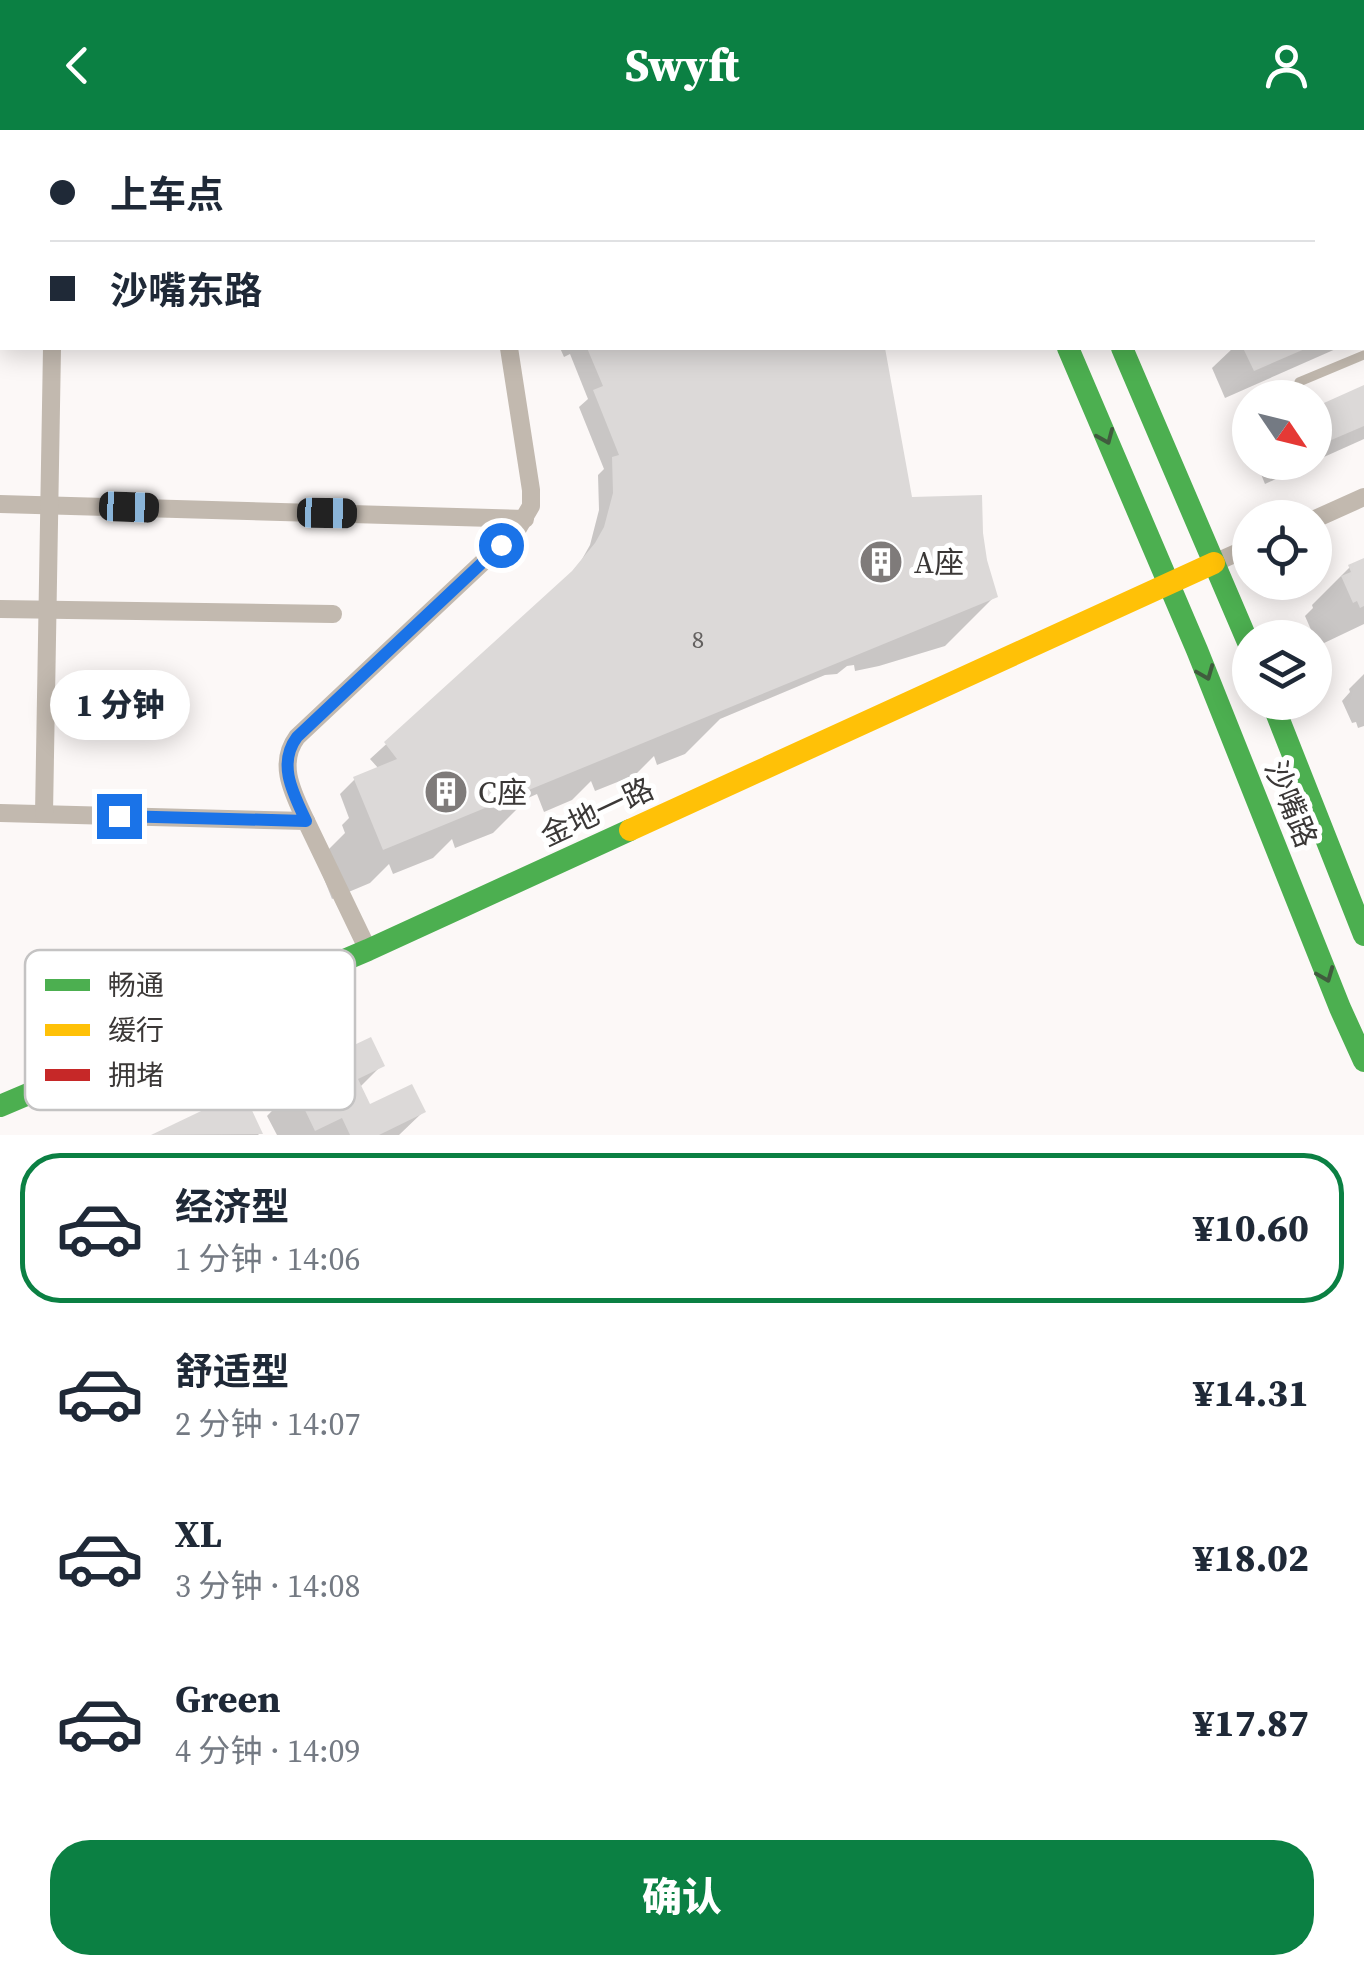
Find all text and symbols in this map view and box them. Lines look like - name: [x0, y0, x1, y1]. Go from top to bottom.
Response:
- text: Swyft: [625, 34, 739, 96]
- icon: back: [50, 38, 105, 93]
- icon: person: [1259, 38, 1314, 93]
- text: 上车点: [110, 169, 224, 221]
- text: 沙嘴东路: [110, 265, 262, 317]
- north arrow: [1232, 380, 1332, 480]
- map controls: [1232, 380, 1332, 720]
- one-way arrow: [1094, 427, 1114, 445]
- car: [98, 491, 160, 523]
- car: [297, 497, 357, 529]
- button: locate: [1232, 500, 1332, 600]
- route start: [479, 523, 524, 568]
- building icon: A座: [858, 539, 904, 585]
- place label: A座: [914, 542, 964, 583]
- button: layers: [1232, 620, 1332, 720]
- house number: 8: [692, 622, 704, 656]
- one-way arrow: [1195, 663, 1215, 681]
- callout: 1 分钟: [49, 671, 189, 741]
- text: 1 分钟: [76, 683, 164, 727]
- street label: 沙嘴路: [1255, 755, 1327, 853]
- street label: 金地一路: [534, 768, 660, 856]
- building icon: C座: [423, 769, 469, 815]
- place label: C座: [478, 772, 527, 813]
- route end: [97, 794, 142, 839]
- legend: [25, 950, 355, 1110]
- one-way arrow: [1315, 965, 1335, 983]
- text: 畅通: [108, 966, 164, 1004]
- text: 缓行: [108, 1011, 164, 1049]
- text: 拥堵: [108, 1056, 164, 1094]
- text: 经济型: [175, 1181, 289, 1233]
- icon: car: [55, 1183, 145, 1273]
- text: ¥10.60: [1193, 1202, 1309, 1254]
- text: 1 分钟 · 14:06: [175, 1237, 361, 1281]
- text: 舒适型: [175, 1346, 289, 1398]
- icon: car: [55, 1348, 145, 1438]
- text: ¥14.31: [1193, 1367, 1309, 1419]
- text: 2 分钟 · 14:07: [175, 1402, 361, 1446]
- text: XL: [175, 1508, 222, 1560]
- icon: car: [55, 1513, 145, 1603]
- text: ¥18.02: [1193, 1532, 1309, 1584]
- text: 3 分钟 · 14:08: [175, 1564, 361, 1608]
- text: Green: [175, 1673, 281, 1725]
- icon: car: [55, 1678, 145, 1768]
- text: ¥17.87: [1193, 1697, 1309, 1749]
- text: 4 分钟 · 14:09: [175, 1729, 361, 1773]
- button: 确认: [50, 1840, 1314, 1955]

